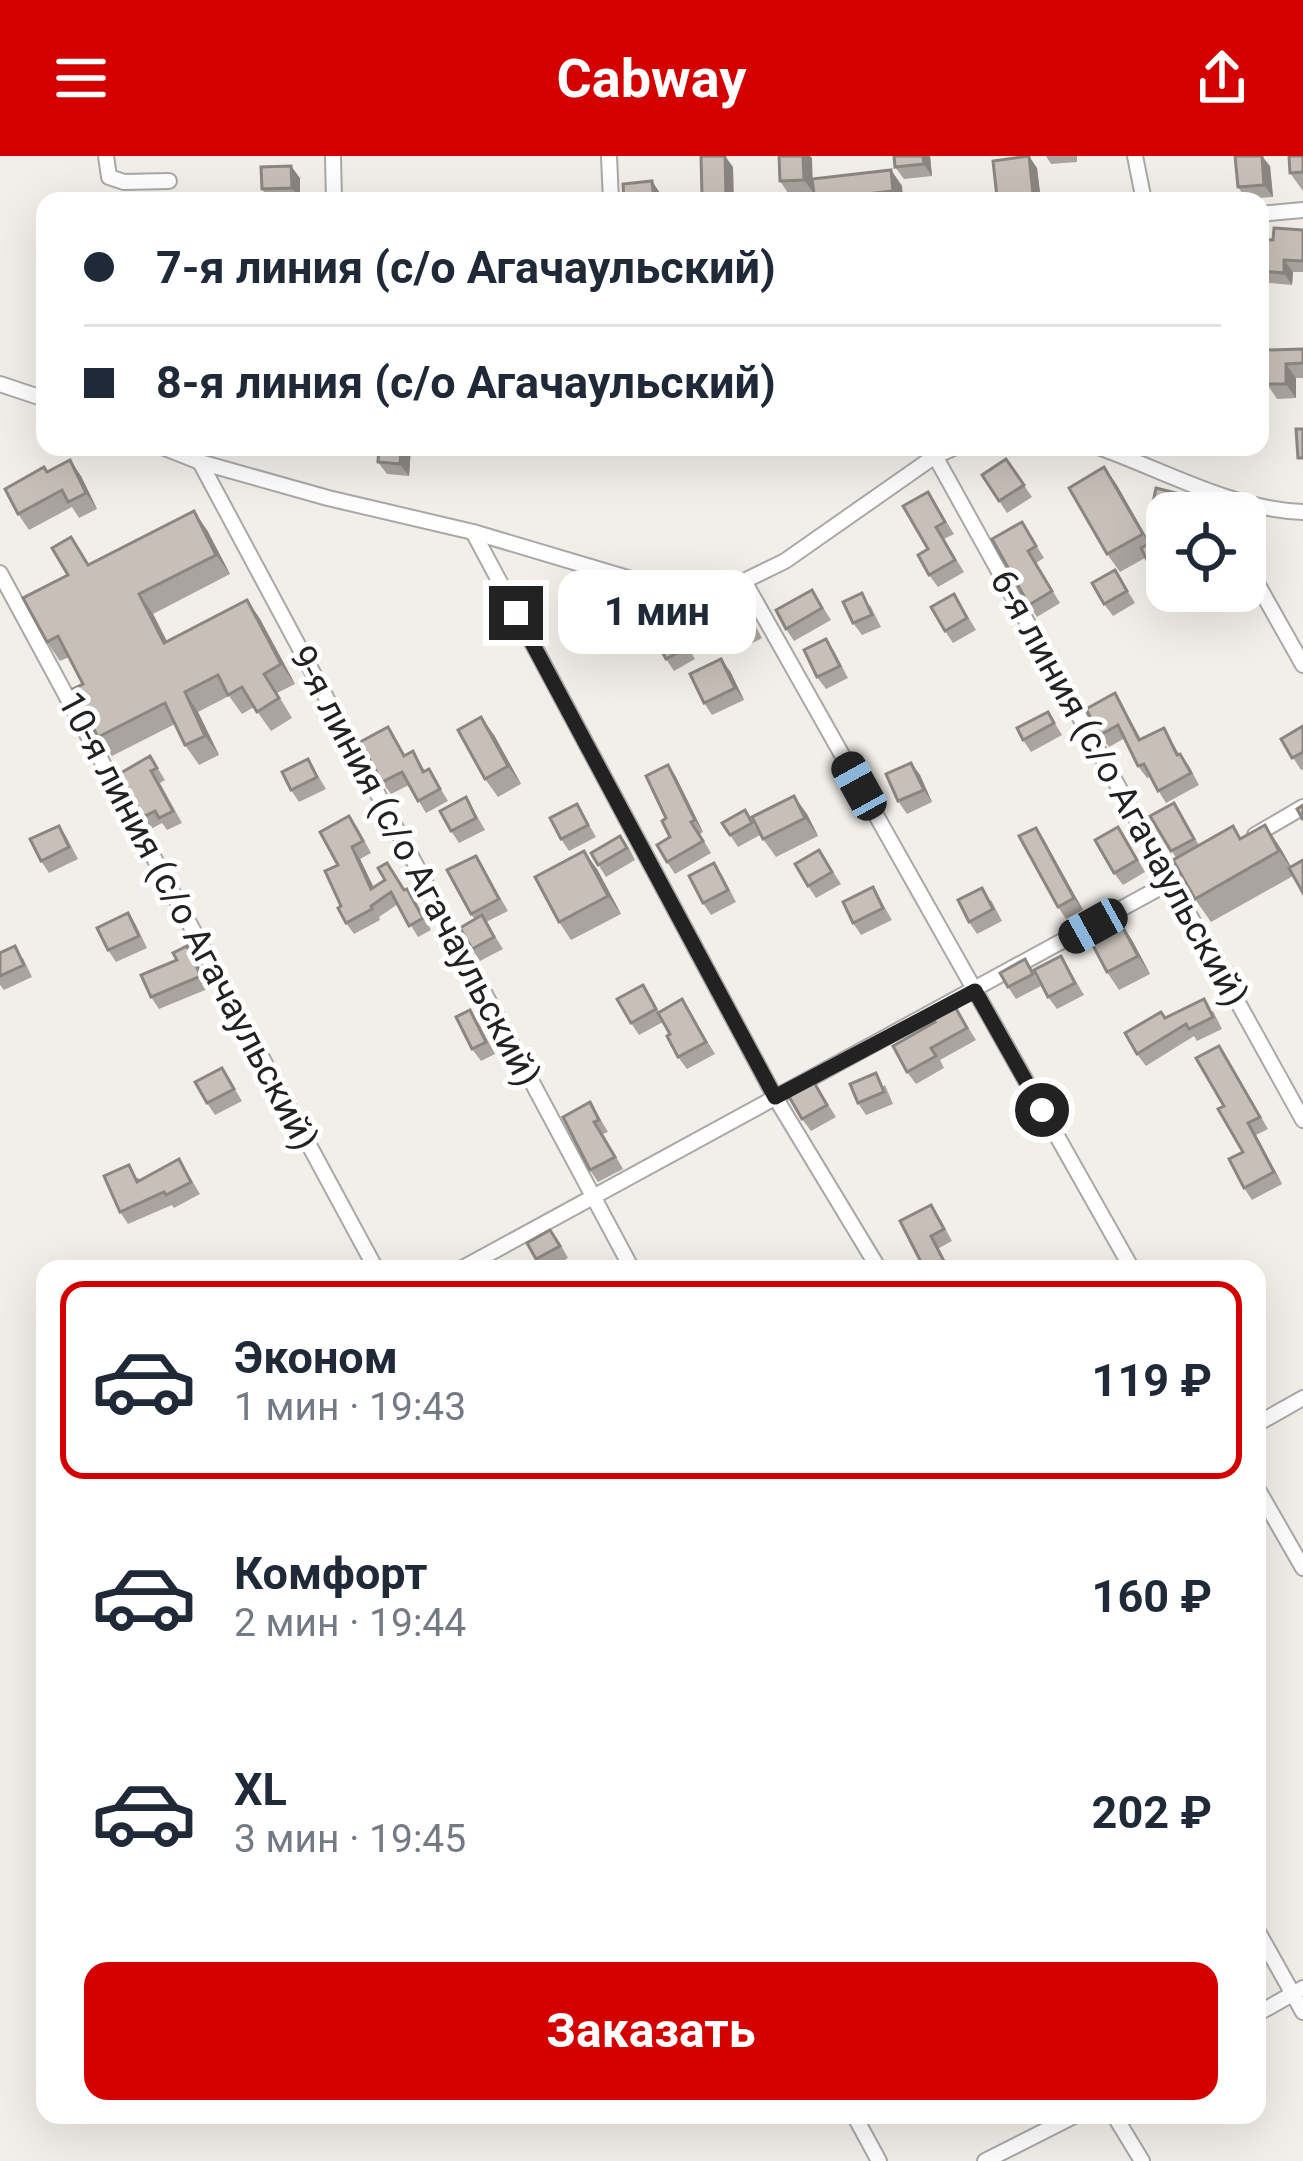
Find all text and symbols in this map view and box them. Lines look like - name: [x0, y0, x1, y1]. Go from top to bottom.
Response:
- icon: menu: [48, 45, 114, 111]
- icon: share: [1189, 45, 1255, 111]
- text: Cabway: [557, 47, 746, 110]
- text: 7-я линия (с/о Агачаульский): [156, 241, 776, 294]
- text: 8-я линия (с/о Агачаульский): [156, 356, 776, 409]
- map controls: [1146, 492, 1266, 612]
- button: locate: [1146, 492, 1266, 612]
- street label: 6-я линия (с/о Агачаульский): [981, 563, 1257, 1013]
- callout: 1 мин: [558, 571, 756, 655]
- route end: [489, 586, 543, 640]
- text: 1 мин: [604, 589, 710, 635]
- street label: 9-я линия (с/о Агачаульский): [281, 639, 549, 1093]
- street label: 10-я линия (с/о Агачаульский): [49, 685, 327, 1157]
- car: [826, 746, 892, 826]
- car: [1053, 893, 1133, 959]
- route start: [1015, 1083, 1069, 1137]
- icon: car: [90, 1326, 198, 1434]
- text: Эконом: [234, 1331, 398, 1384]
- text: 119 ₽: [1092, 1354, 1212, 1407]
- text: 1 мин · 19:43: [234, 1384, 466, 1430]
- icon: car: [90, 1542, 198, 1650]
- text: Комфорт: [234, 1547, 427, 1600]
- text: 160 ₽: [1092, 1570, 1212, 1623]
- text: 2 мин · 19:44: [234, 1600, 466, 1646]
- icon: car: [90, 1758, 198, 1866]
- text: XL: [234, 1763, 287, 1816]
- text: 202 ₽: [1092, 1786, 1212, 1839]
- text: 3 мин · 19:45: [234, 1816, 466, 1862]
- button: Заказать: [84, 1962, 1218, 2100]

